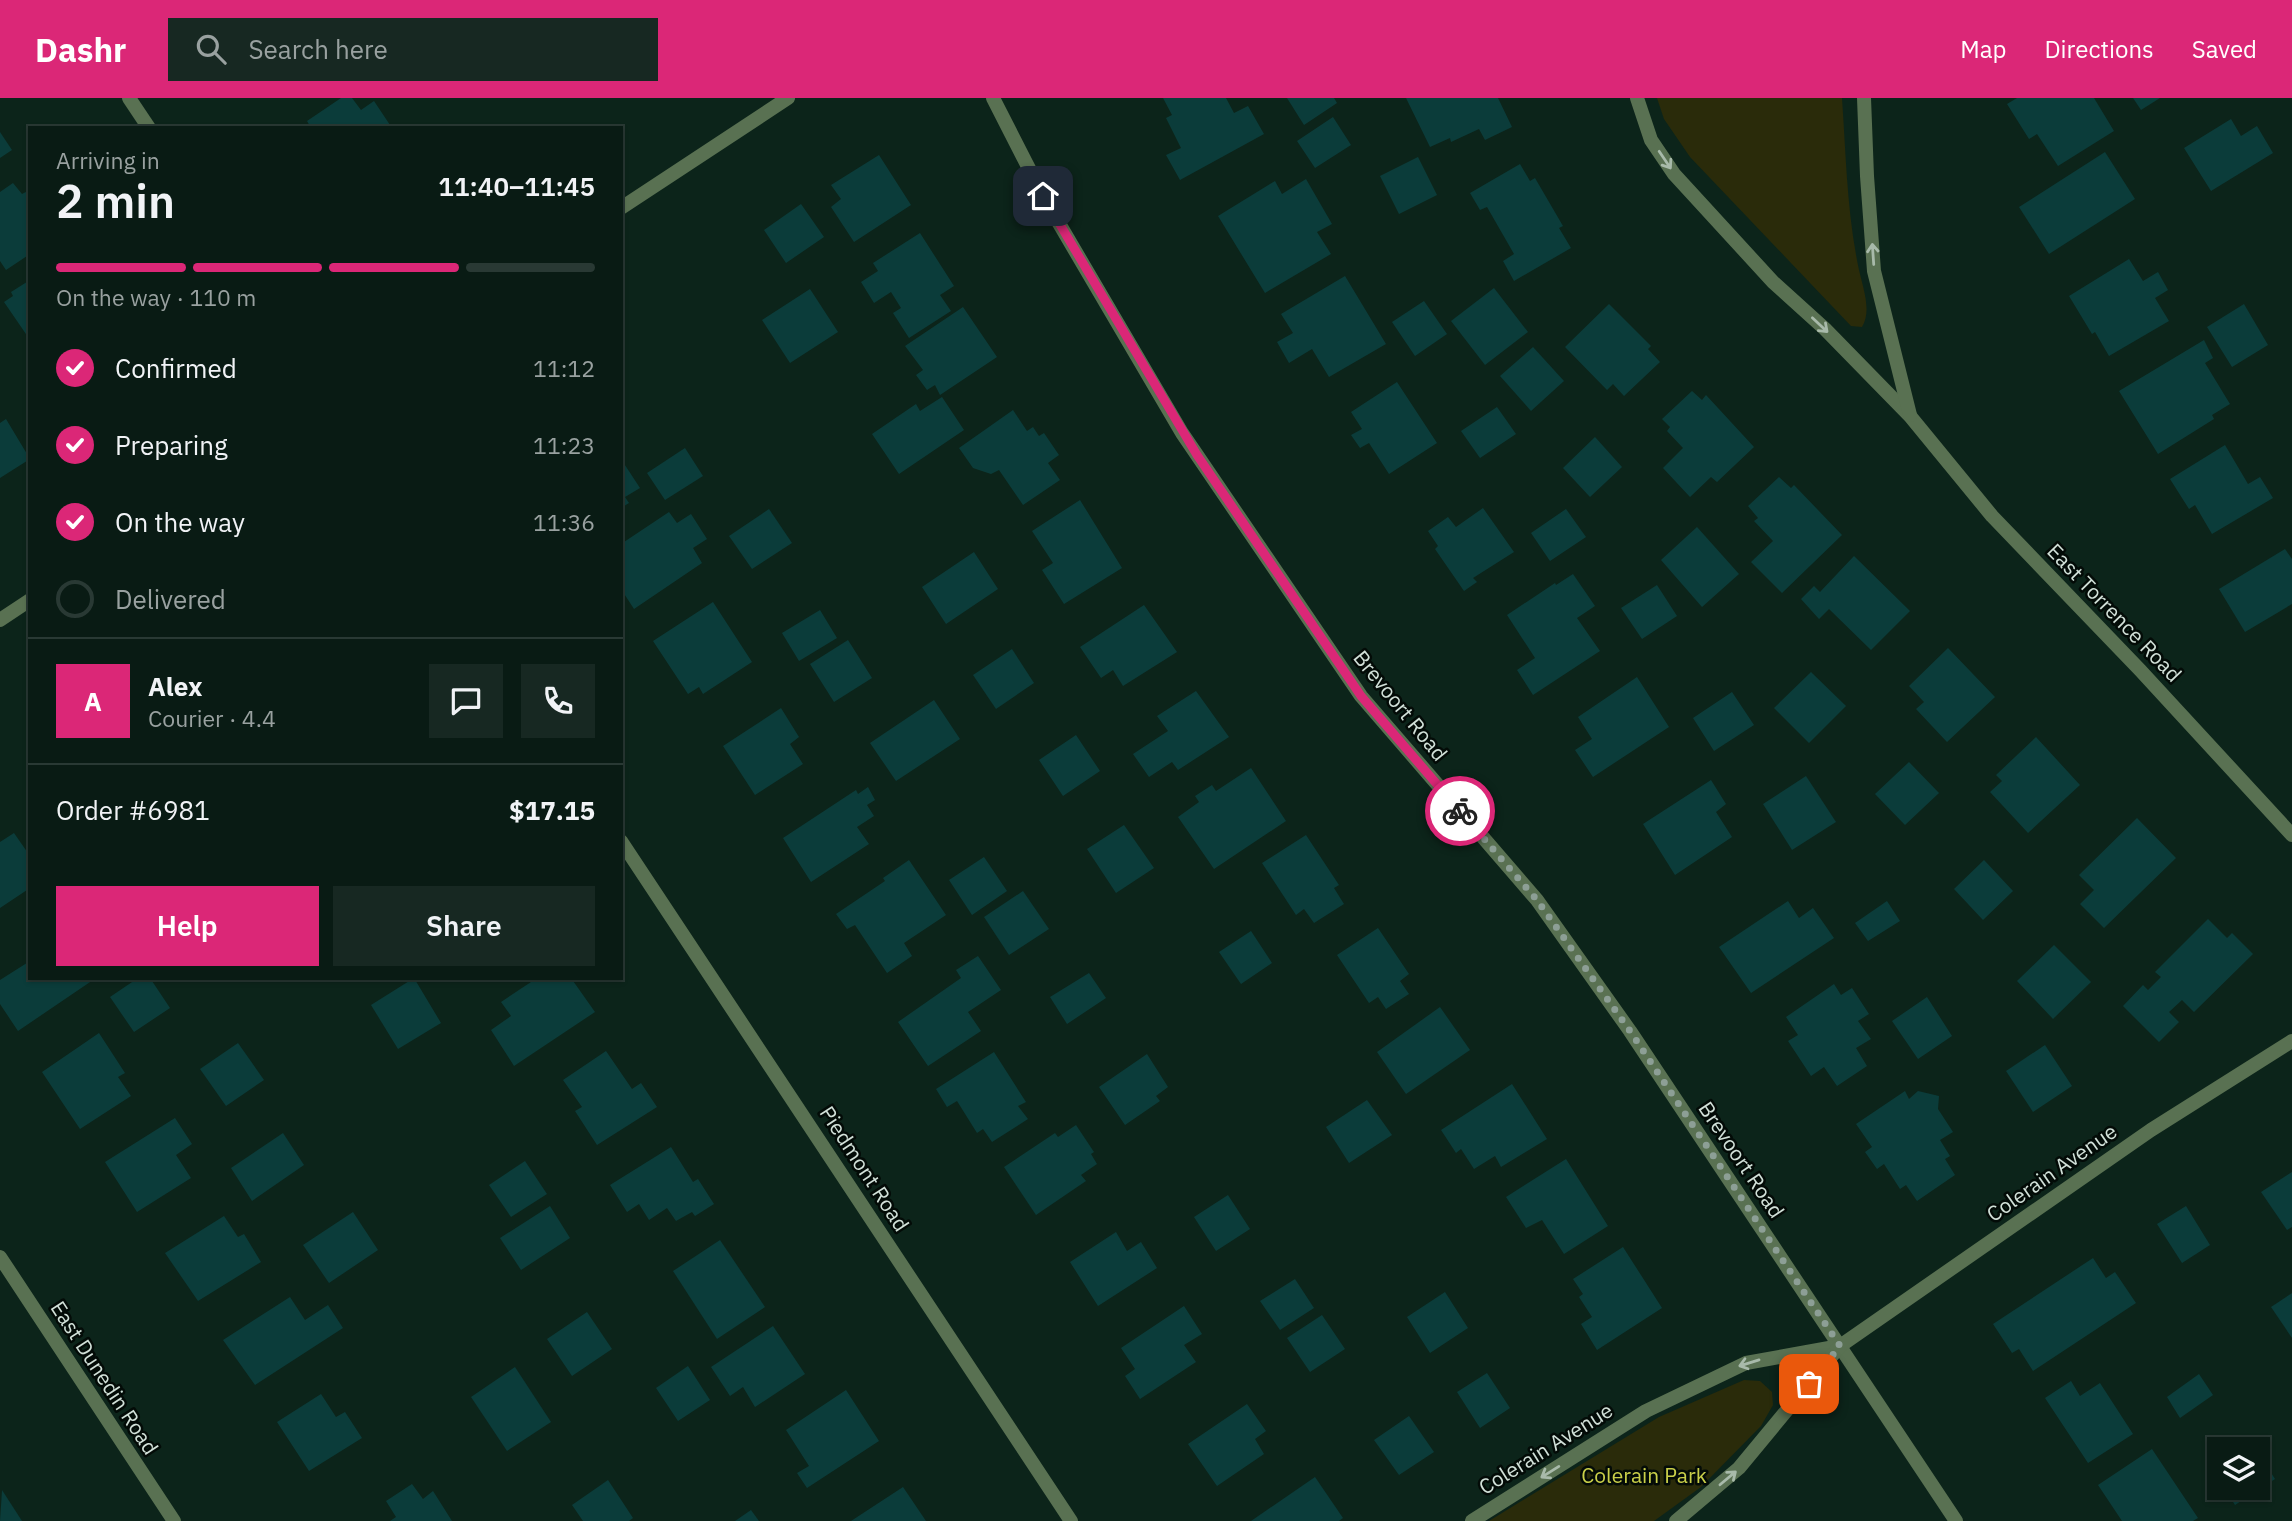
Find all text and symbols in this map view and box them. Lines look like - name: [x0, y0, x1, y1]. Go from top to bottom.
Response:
- search box: [168, 18, 658, 81]
- text: Dashr: [35, 28, 126, 71]
- icon: search: [192, 30, 230, 68]
- text: Search here: [248, 32, 388, 66]
- text: Map: [1960, 33, 2006, 65]
- text: Directions: [2044, 33, 2154, 65]
- text: Saved: [2192, 33, 2257, 65]
- text: Arriving in: [56, 145, 160, 175]
- one-way arrow: [1657, 150, 1672, 169]
- pin: [1013, 166, 1073, 226]
- text: 11:40–11:45: [438, 169, 595, 203]
- text: 2 min: [56, 171, 175, 231]
- icon: home: [1024, 177, 1062, 215]
- one-way arrow: [1866, 244, 1879, 266]
- text: On the way · 110 m: [56, 282, 256, 312]
- one-way arrow: [1811, 317, 1829, 333]
- icon: check: [56, 349, 94, 387]
- text: Confirmed: [115, 351, 237, 385]
- text: 11:12: [533, 353, 595, 383]
- icon: check: [56, 426, 94, 464]
- text: Preparing: [115, 428, 228, 462]
- text: 11:23: [533, 430, 595, 460]
- icon: check: [56, 503, 94, 541]
- text: On the way: [115, 505, 245, 539]
- text: 11:36: [533, 507, 595, 537]
- street label: East Torrence Road: [2041, 537, 2188, 688]
- text: Delivered: [115, 582, 226, 616]
- street label: Brevoort Road: [1347, 644, 1454, 767]
- button: chat: [429, 664, 503, 738]
- button: phone: [521, 664, 595, 738]
- text: Alex: [148, 669, 202, 703]
- text: A: [84, 684, 102, 718]
- text: Courier · 4.4: [148, 703, 276, 733]
- courier: [1425, 776, 1495, 846]
- icon: bike: [1441, 792, 1479, 830]
- text: Order #6981: [56, 793, 210, 827]
- text: $17.15: [509, 793, 595, 827]
- button: Help: [56, 886, 319, 966]
- button: Share: [333, 886, 595, 966]
- street label: Brevoort Road: [1693, 1096, 1791, 1223]
- street label: Piedmont Road: [814, 1100, 916, 1237]
- street label: Colerain Avenue: [1981, 1117, 2122, 1228]
- street label: East Dunedin Road: [45, 1295, 165, 1460]
- pin: [1779, 1354, 1839, 1414]
- one-way arrow: [1738, 1358, 1760, 1371]
- icon: bag: [1790, 1365, 1828, 1403]
- street label: Colerain Avenue: [1473, 1396, 1618, 1501]
- map controls: [2207, 1437, 2270, 1500]
- button: layers: [2207, 1437, 2270, 1500]
- park label: Colerain Park: [1581, 1461, 1707, 1489]
- one-way arrow: [1540, 1465, 1560, 1479]
- one-way arrow: [1719, 1470, 1737, 1485]

